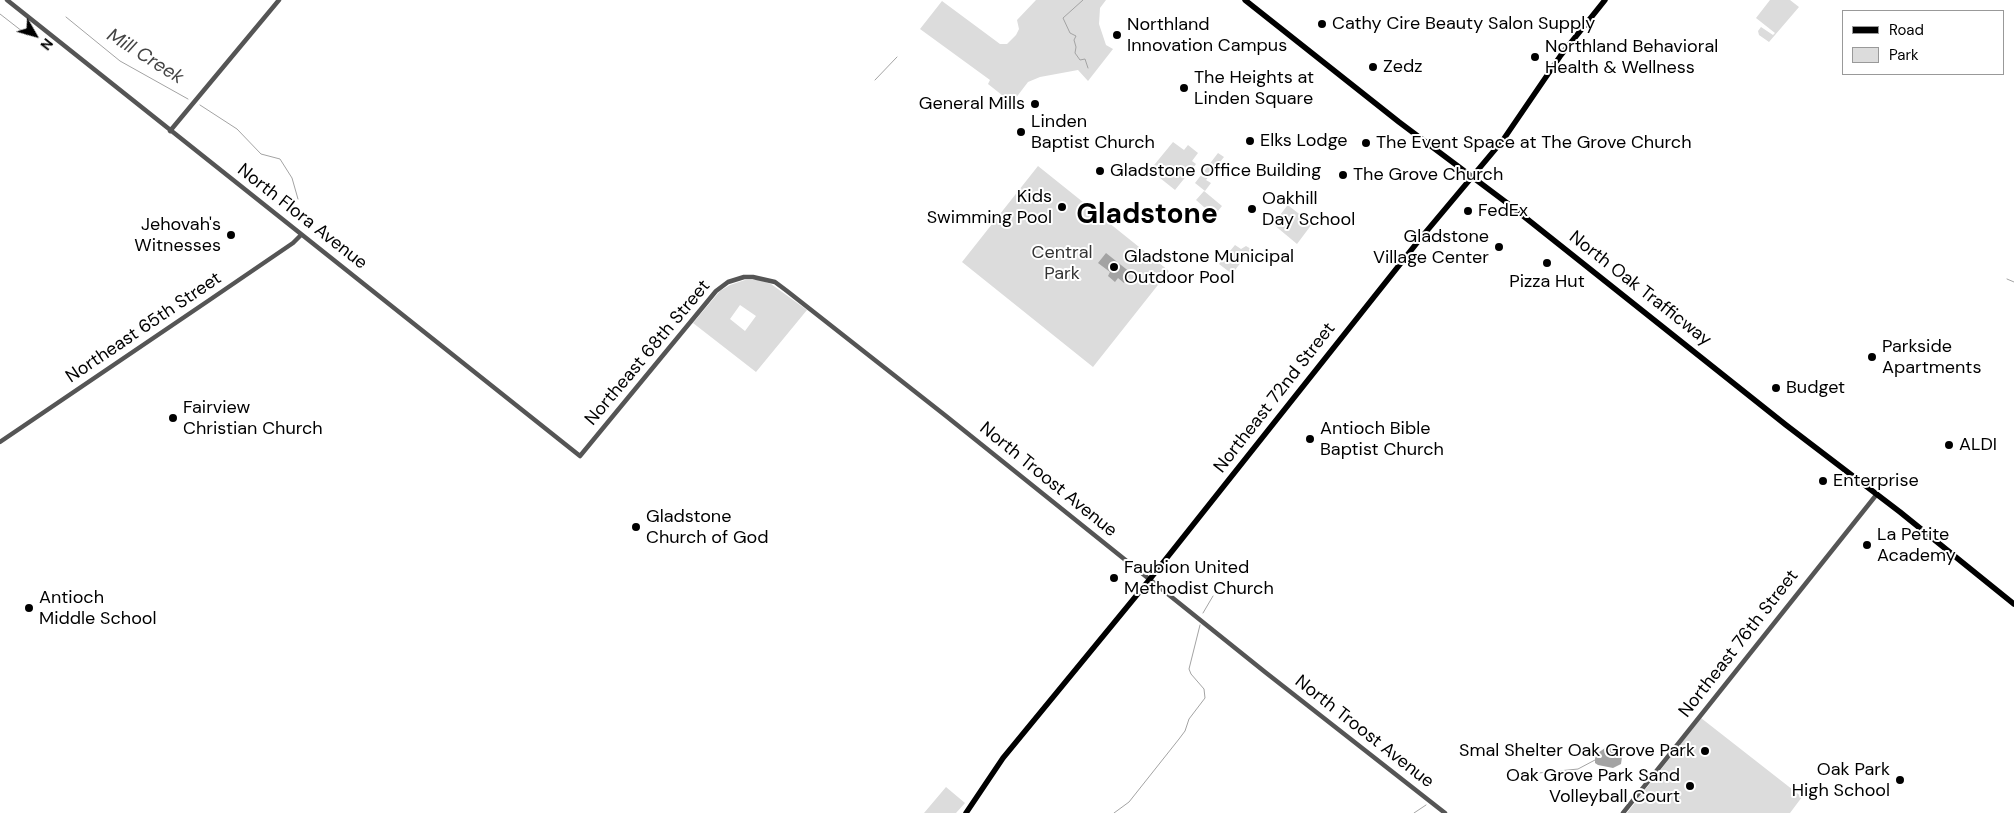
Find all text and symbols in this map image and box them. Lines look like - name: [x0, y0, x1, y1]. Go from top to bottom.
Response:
- north arrow: [10, 10, 60, 60]
- legend: [1842, 10, 2004, 75]
- place label: Cathy Cire Beauty Salon Supply: [1332, 13, 1595, 35]
- place label: Northland Innovation Campus: [1127, 14, 1287, 56]
- marker: Cathy Cire Beauty Salon Supply: [1316, 18, 1328, 30]
- text: Road: [1889, 20, 1924, 40]
- water label: Mill Creek: [102, 24, 188, 90]
- marker: Northland Innovation Campus: [1111, 29, 1123, 41]
- text: N: [37, 35, 57, 54]
- place label: Northland Behavioral Health & Wellness: [1545, 36, 1718, 78]
- text: Park: [1889, 45, 1919, 65]
- marker: Northland Behavioral Health & Wellness: [1529, 51, 1541, 63]
- place label: Zedz: [1383, 56, 1422, 78]
- marker: Zedz: [1367, 61, 1379, 73]
- place label: The Heights at Linden Square: [1194, 67, 1314, 110]
- marker: The Heights at Linden Square: [1178, 82, 1190, 94]
- place label: General Mills: [919, 93, 1025, 115]
- marker: General Mills: [1029, 98, 1041, 110]
- place label: Linden Baptist Church: [1031, 111, 1155, 154]
- marker: Linden Baptist Church: [1015, 126, 1027, 138]
- place label: Elks Lodge: [1260, 130, 1348, 152]
- place label: The Event Space at The Grove Church: [1376, 132, 1691, 154]
- marker: Elks Lodge: [1244, 135, 1256, 147]
- marker: The Event Space at The Grove Church: [1360, 137, 1372, 149]
- street label: North Flora Avenue: [233, 160, 371, 274]
- place label: Gladstone Office Building: [1110, 160, 1321, 182]
- place label: The Grove Church: [1353, 164, 1503, 186]
- marker: Gladstone Office Building: [1094, 165, 1106, 177]
- marker: The Grove Church: [1337, 169, 1349, 181]
- place label: Kids Swimming Pool: [927, 186, 1052, 228]
- place label: Oakhill Day School: [1262, 188, 1355, 230]
- district label: Gladstone: [1076, 199, 1218, 233]
- place label: FedEx: [1478, 200, 1528, 222]
- marker: Kids Swimming Pool: [1056, 201, 1068, 213]
- marker: Oakhill Day School: [1246, 203, 1258, 215]
- marker: FedEx: [1462, 205, 1474, 217]
- place label: Jehovah's Witnesses: [134, 214, 221, 256]
- place label: Gladstone Village Center: [1373, 226, 1489, 268]
- street label: North Oak Trafficway: [1565, 227, 1715, 351]
- marker: Jehovah's Witnesses: [225, 229, 237, 241]
- marker: Gladstone Village Center: [1493, 241, 1505, 253]
- park label: Central Park: [1032, 242, 1092, 284]
- place label: Gladstone Municipal Outdoor Pool: [1124, 246, 1294, 288]
- marker: Pizza Hut: [1541, 257, 1553, 269]
- marker: Gladstone Municipal Outdoor Pool: [1108, 261, 1120, 273]
- street label: Northeast 65th Street: [62, 268, 226, 388]
- place label: Pizza Hut: [1509, 271, 1585, 293]
- street label: Northeast 68th Street: [581, 276, 715, 430]
- street label: Northeast 72nd Street: [1210, 319, 1340, 477]
- place label: Parkside Apartments: [1882, 336, 1981, 378]
- marker: Parkside Apartments: [1866, 351, 1878, 363]
- place label: Budget: [1786, 377, 1845, 399]
- marker: Budget: [1770, 382, 1782, 394]
- place label: Fairview Christian Church: [183, 397, 323, 439]
- marker: Fairview Christian Church: [167, 412, 179, 424]
- street label: North Troost Avenue: [975, 418, 1121, 542]
- place label: Antioch Bible Baptist Church: [1320, 418, 1444, 460]
- marker: Antioch Bible Baptist Church: [1304, 433, 1316, 445]
- place label: ALDI: [1959, 434, 1997, 456]
- marker: ALDI: [1943, 439, 1955, 451]
- place label: Enterprise: [1833, 470, 1919, 492]
- marker: Enterprise: [1817, 475, 1829, 487]
- place label: Gladstone Church of God: [646, 506, 769, 548]
- marker: Gladstone Church of God: [630, 521, 642, 533]
- place label: La Petite Academy: [1877, 524, 1956, 566]
- marker: La Petite Academy: [1861, 539, 1873, 551]
- place label: Faubion United Methodist Church: [1124, 557, 1274, 600]
- street label: Northeast 76th Street: [1675, 566, 1803, 722]
- marker: Faubion United Methodist Church: [1108, 572, 1120, 584]
- place label: Antioch Middle School: [39, 587, 157, 630]
- marker: Antioch Middle School: [23, 602, 35, 614]
- street label: North Troost Avenue: [1290, 671, 1438, 793]
- place label: Smal Shelter Oak Grove Park: [1459, 740, 1695, 762]
- marker: Smal Shelter Oak Grove Park: [1699, 745, 1711, 757]
- place label: Oak Park High School: [1792, 759, 1890, 802]
- place label: Oak Grove Park Sand Volleyball Court: [1506, 765, 1680, 808]
- marker: Oak Park High School: [1894, 774, 1906, 786]
- marker: Oak Grove Park Sand Volleyball Court: [1684, 780, 1696, 792]

